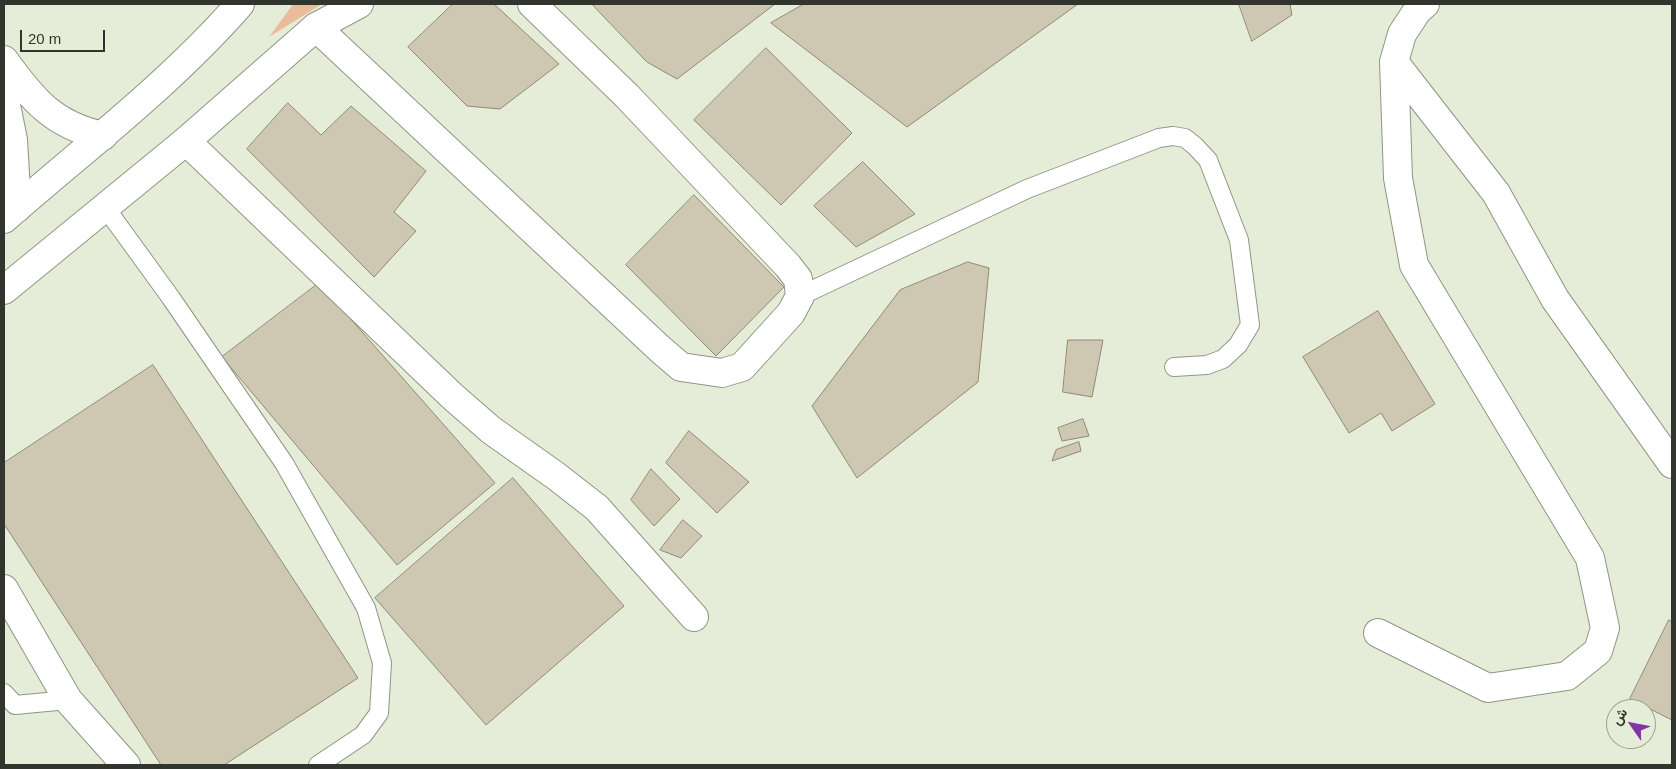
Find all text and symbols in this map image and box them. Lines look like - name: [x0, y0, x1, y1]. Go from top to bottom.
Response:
- scale bar: [22, 20, 108, 52]
- text: 20 m: [28, 30, 61, 47]
- north arrow: [1606, 699, 1656, 749]
- text: ش: [1608, 705, 1631, 728]

